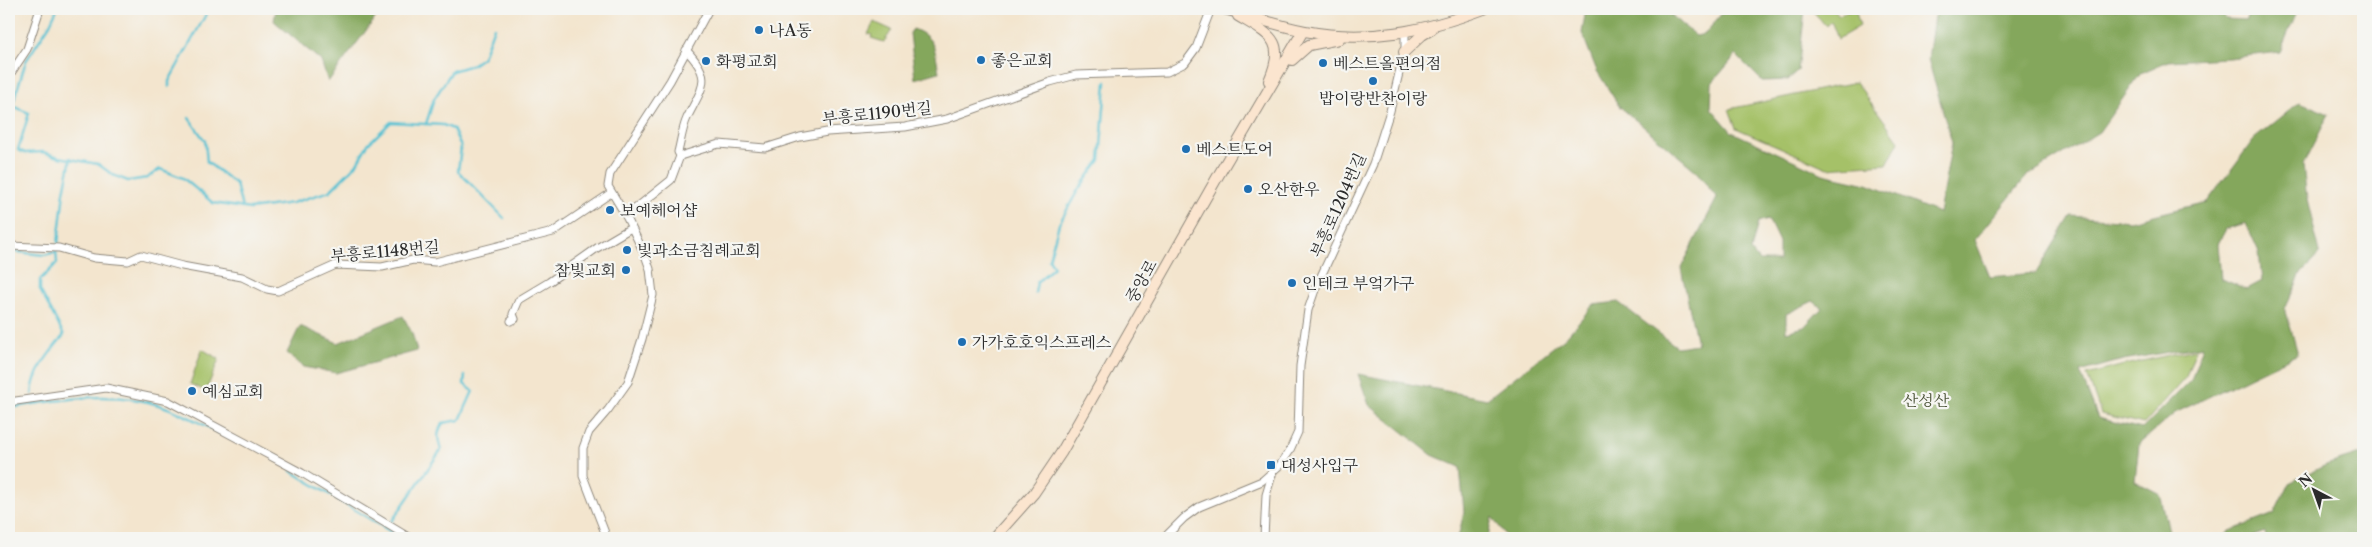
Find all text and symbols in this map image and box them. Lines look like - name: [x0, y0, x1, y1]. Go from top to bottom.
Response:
- place label: 나A동: [769, 20, 812, 40]
- marker: 나A동: [753, 24, 765, 36]
- place label: 좋은교회: [991, 50, 1053, 70]
- place label: 화평교회: [716, 51, 778, 71]
- place label: 베스트올편의점: [1333, 53, 1441, 73]
- marker: 좋은교회: [975, 54, 987, 66]
- marker: 화평교회: [700, 55, 712, 67]
- marker: 베스트올편의점: [1317, 57, 1329, 69]
- marker: 밥이랑반찬이랑: [1367, 75, 1379, 87]
- place label: 밥이랑반찬이랑: [1319, 88, 1428, 108]
- street label: 부흥로1190번길: [821, 97, 933, 129]
- place label: 베스트도어: [1196, 139, 1273, 159]
- marker: 베스트도어: [1180, 143, 1192, 155]
- street label: 부흥로1204번길: [1306, 149, 1370, 261]
- place label: 오산한우: [1258, 179, 1320, 199]
- marker: 오산한우: [1242, 183, 1254, 195]
- place label: 보예헤어샵: [620, 200, 698, 220]
- marker: 보예헤어샵: [604, 204, 616, 216]
- street label: 부흥로1148번길: [330, 236, 440, 266]
- place label: 빛과소금침례교회: [637, 240, 761, 260]
- marker: 빛과소금침례교회: [621, 244, 633, 256]
- street label: 중앙로: [1121, 255, 1161, 306]
- place label: 참빛교회: [554, 260, 616, 280]
- marker: 참빛교회: [620, 264, 632, 276]
- place label: 인테크 부엌가구: [1302, 273, 1414, 293]
- marker: 인테크 부엌가구: [1286, 277, 1298, 289]
- place label: 가가호호익스프레스: [972, 332, 1112, 352]
- marker: 가가호호익스프레스: [956, 336, 968, 348]
- place label: 예심교회: [202, 381, 264, 401]
- marker: 예심교회: [186, 385, 198, 397]
- park label: 산성산: [1903, 390, 1950, 410]
- place label: 대성사입구: [1281, 455, 1358, 475]
- marker: 대성사입구: [1265, 459, 1277, 471]
- north arrow: [2290, 464, 2340, 514]
- text: N: [2295, 469, 2316, 491]

